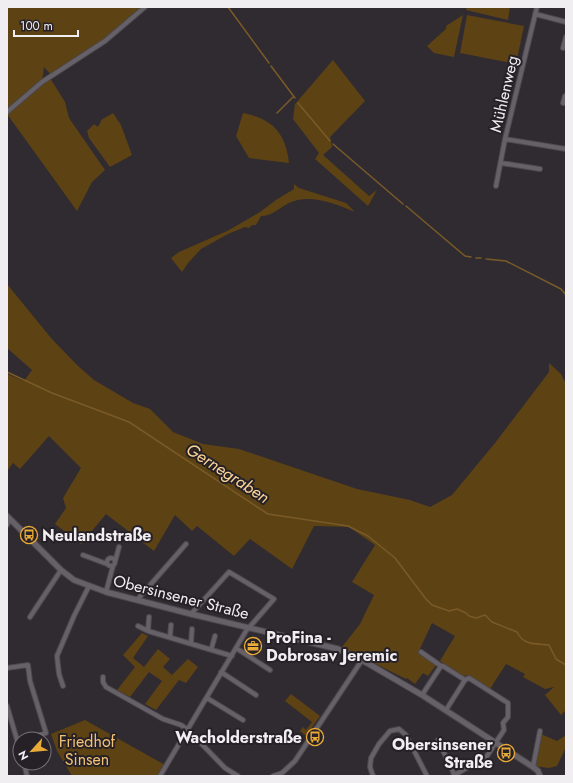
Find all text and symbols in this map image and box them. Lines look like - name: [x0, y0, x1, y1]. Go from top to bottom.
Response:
- scale bar: [14, 12, 78, 38]
- text: 100 m: [20, 17, 53, 35]
- street label: Mühlenweg: [484, 53, 524, 135]
- water label: Gernegraben: [182, 437, 274, 509]
- place label: Neulandstraße: [42, 524, 152, 547]
- bus stop icon: Neulandstraße: [19, 525, 39, 545]
- street label: Obersinsener Straße: [111, 569, 251, 625]
- place label: ProFina - Dobrosav Jeremic: [266, 626, 397, 667]
- office icon: ProFina - Dobrosav Jeremic: [243, 636, 263, 656]
- place label: Wacholderstraße: [175, 726, 302, 749]
- bus stop icon: Wacholderstraße: [305, 727, 325, 747]
- park label: Friedhof Sinsen: [59, 730, 116, 771]
- north arrow: [12, 731, 52, 771]
- place label: Obersinsener Straße: [392, 733, 493, 774]
- bus stop icon: Obersinsener Straße: [496, 743, 516, 763]
- text: N: [14, 748, 32, 763]

